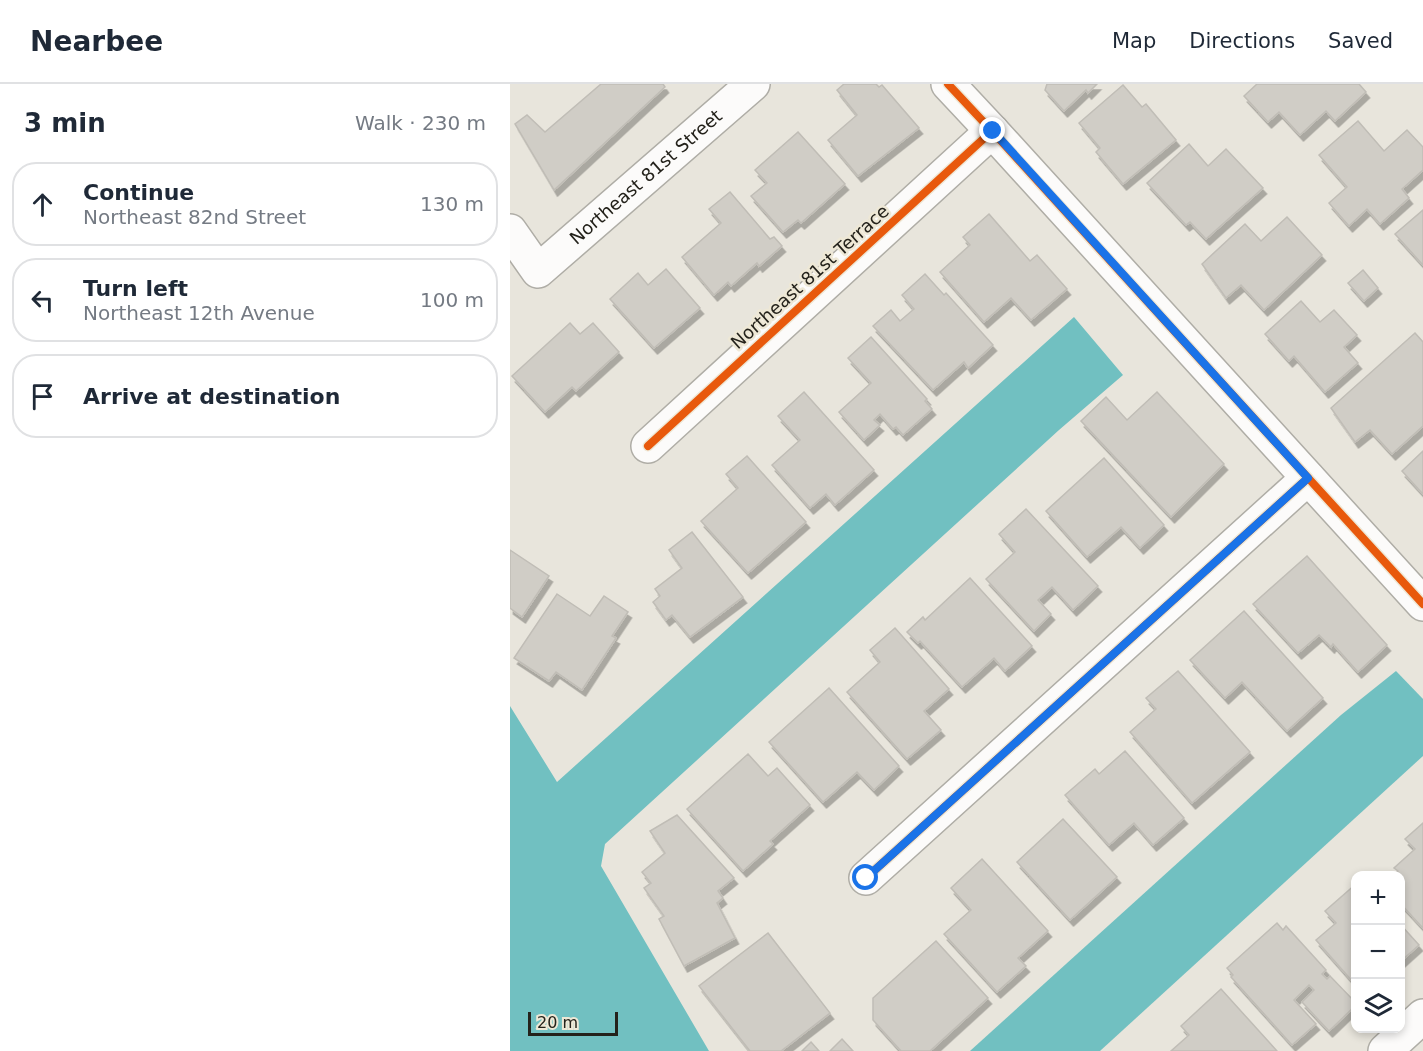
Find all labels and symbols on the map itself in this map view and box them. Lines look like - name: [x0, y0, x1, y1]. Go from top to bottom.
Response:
- street label: Northeast 81st Street: [565, 105, 726, 248]
- route end: [979, 117, 1005, 143]
- street label: Northeast 81st Terrace: [726, 200, 893, 353]
- route start: [852, 864, 878, 890]
- scale bar: [528, 1009, 618, 1036]

